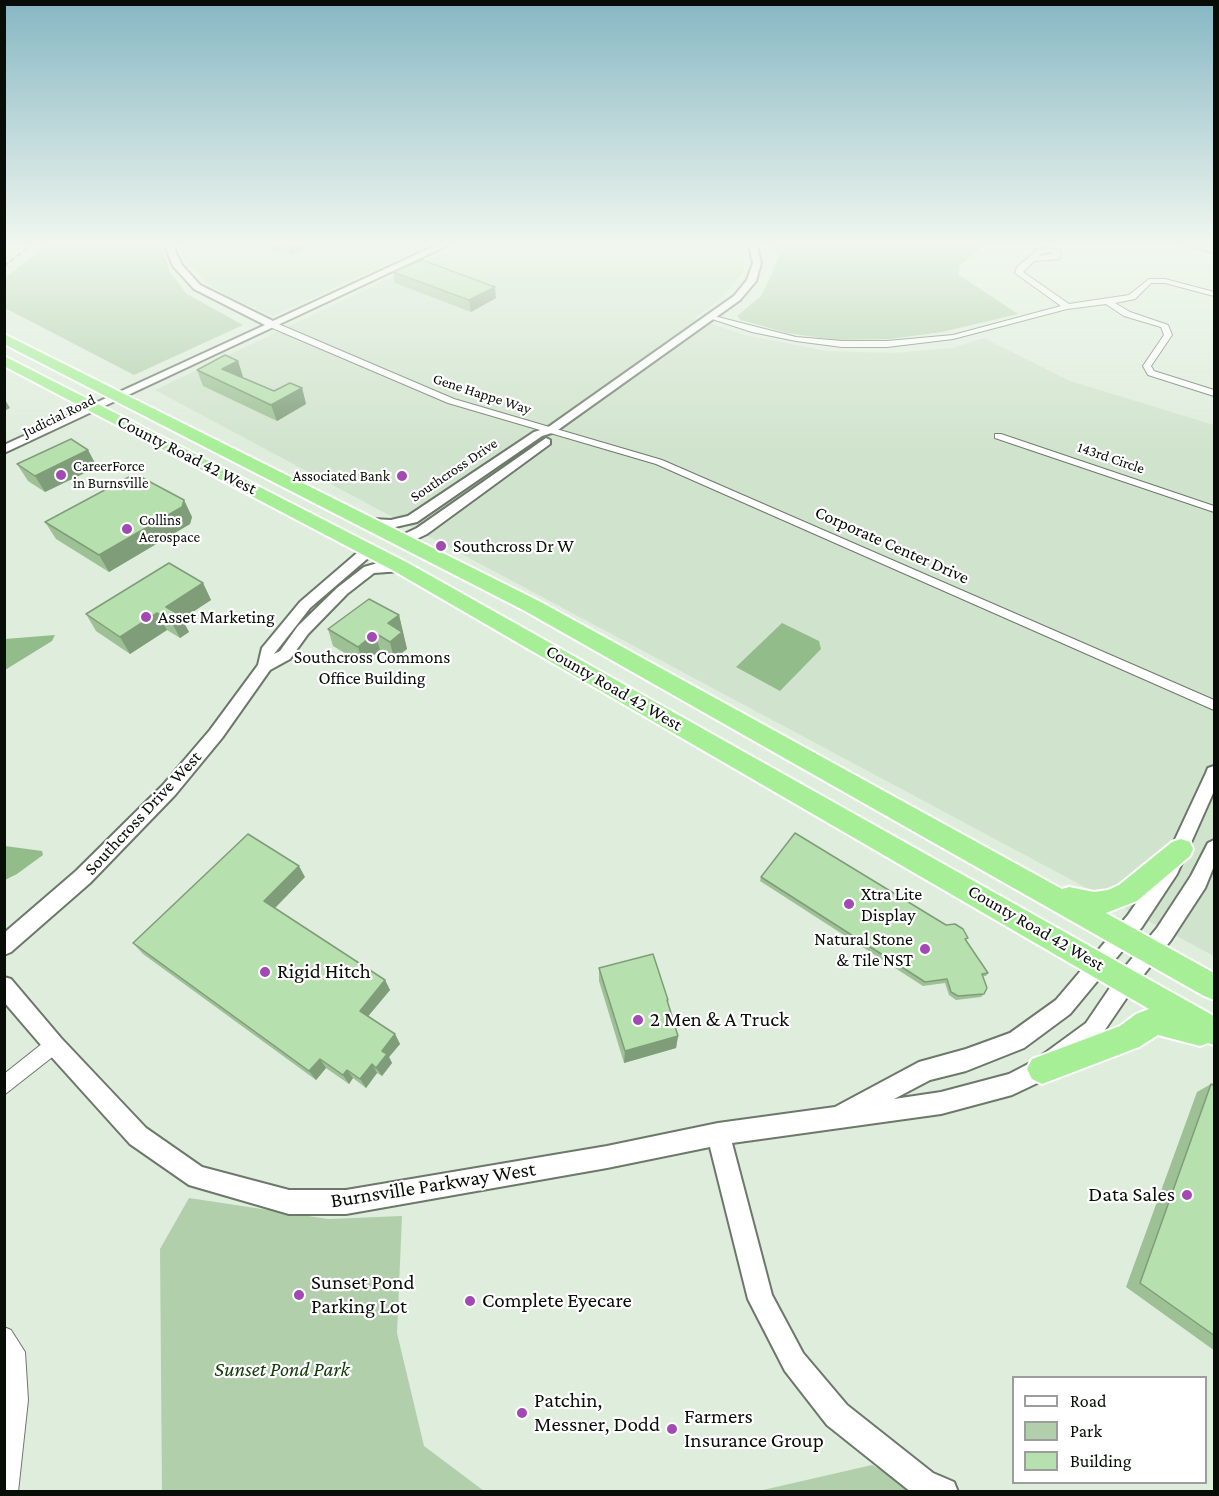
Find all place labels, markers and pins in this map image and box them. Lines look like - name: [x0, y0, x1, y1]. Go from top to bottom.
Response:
- place label: CareerForce in Burnsville: [73, 457, 148, 492]
- place label: Associated Bank: [293, 467, 390, 485]
- marker: CareerForce in Burnsville: [54, 468, 68, 482]
- marker: Associated Bank: [395, 469, 409, 483]
- place label: Collins Aerospace: [139, 511, 200, 546]
- marker: Collins Aerospace: [120, 522, 134, 536]
- place label: Southcross Dr W: [453, 535, 574, 557]
- marker: Southcross Dr W: [434, 539, 448, 553]
- place label: Asset Marketing: [158, 606, 275, 628]
- marker: Asset Marketing: [139, 610, 153, 624]
- marker: Southcross Commons Office Building: [365, 630, 379, 644]
- place label: Southcross Commons Office Building: [294, 646, 450, 688]
- place label: Xtra Lite Display: [861, 883, 922, 926]
- marker: Xtra Lite Display: [842, 897, 856, 911]
- place label: Natural Stone & Tile NST: [814, 928, 913, 970]
- marker: Natural Stone & Tile NST: [918, 942, 932, 956]
- place label: Rigid Hitch: [277, 959, 371, 985]
- marker: Rigid Hitch: [258, 965, 272, 979]
- place label: 2 Men & A Truck: [650, 1007, 789, 1033]
- marker: 2 Men & A Truck: [631, 1013, 645, 1027]
- place label: Data Sales: [1088, 1182, 1175, 1208]
- marker: Data Sales: [1180, 1188, 1194, 1202]
- place label: Sunset Pond Parking Lot: [311, 1270, 414, 1320]
- marker: Sunset Pond Parking Lot: [292, 1288, 306, 1302]
- place label: Complete Eyecare: [482, 1288, 632, 1314]
- marker: Complete Eyecare: [463, 1294, 477, 1308]
- place label: Patchin, Messner, Dodd: [534, 1388, 660, 1438]
- place label: Farmers Insurance Group: [684, 1404, 824, 1454]
- marker: Patchin, Messner, Dodd: [515, 1406, 529, 1420]
- marker: Farmers Insurance Group: [665, 1422, 679, 1436]

